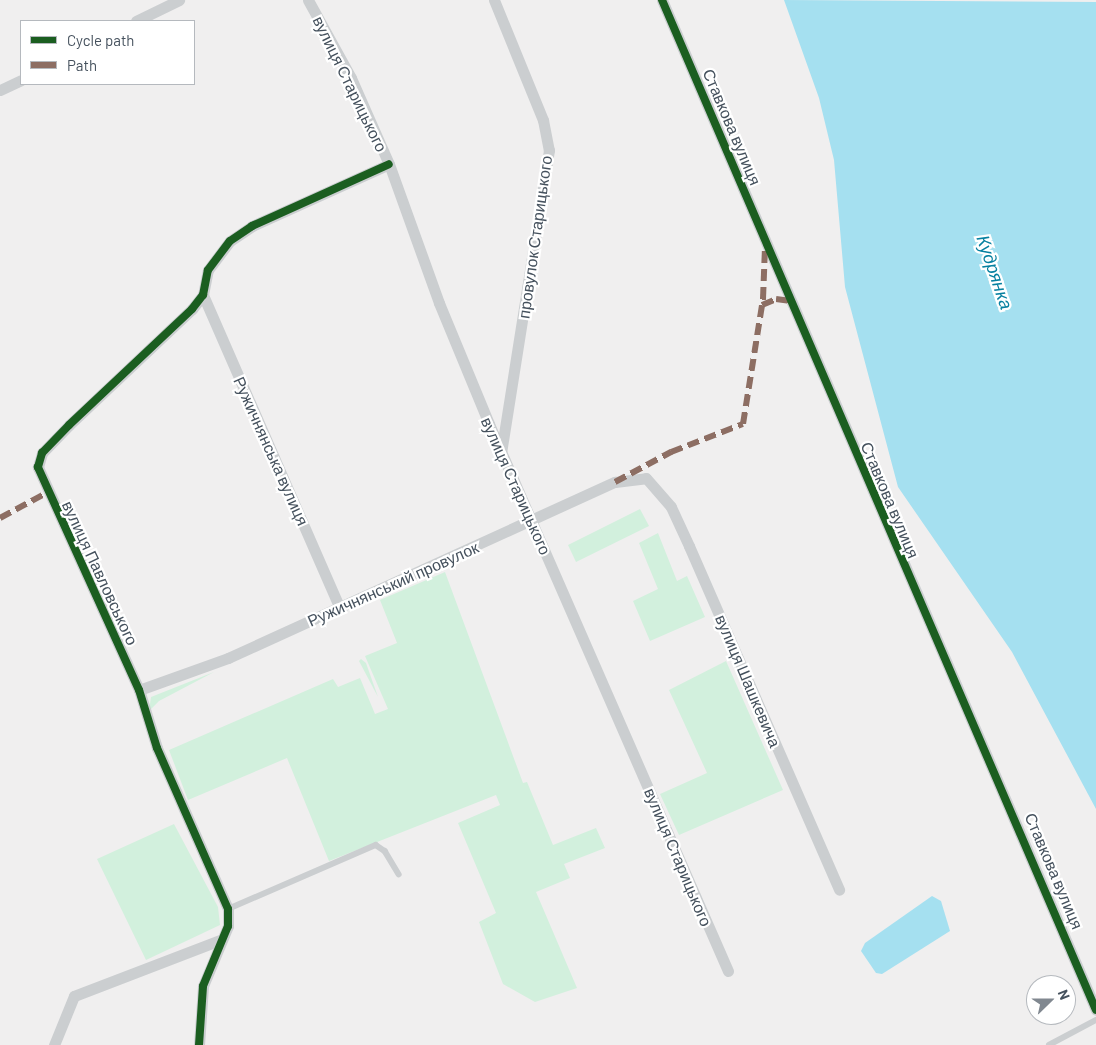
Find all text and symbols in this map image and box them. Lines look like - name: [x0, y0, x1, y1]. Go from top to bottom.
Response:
- street label: вулиця Старицького: [309, 13, 391, 155]
- legend: [20, 20, 195, 85]
- text: Cycle path: [67, 31, 134, 49]
- text: Path: [67, 56, 97, 74]
- street label: Ставкова вулиця: [699, 66, 765, 188]
- street label: провулок Старицького: [514, 154, 556, 320]
- water label: Кудрянка: [972, 232, 1018, 312]
- street label: Ружичнянська вулиця: [230, 374, 312, 528]
- street label: вулиця Старицького: [477, 414, 555, 558]
- street label: Ставкова вулиця: [857, 439, 923, 561]
- street label: вулиця Павловського: [58, 498, 142, 648]
- street label: Ружичнянський провулок: [304, 538, 482, 630]
- street label: вулиця Шашкевича: [711, 612, 785, 750]
- street label: вулиця Старицького: [640, 785, 716, 929]
- street label: Ставкова вулиця: [1021, 810, 1087, 932]
- north arrow: [1026, 975, 1076, 1025]
- text: N: [1055, 987, 1074, 1002]

